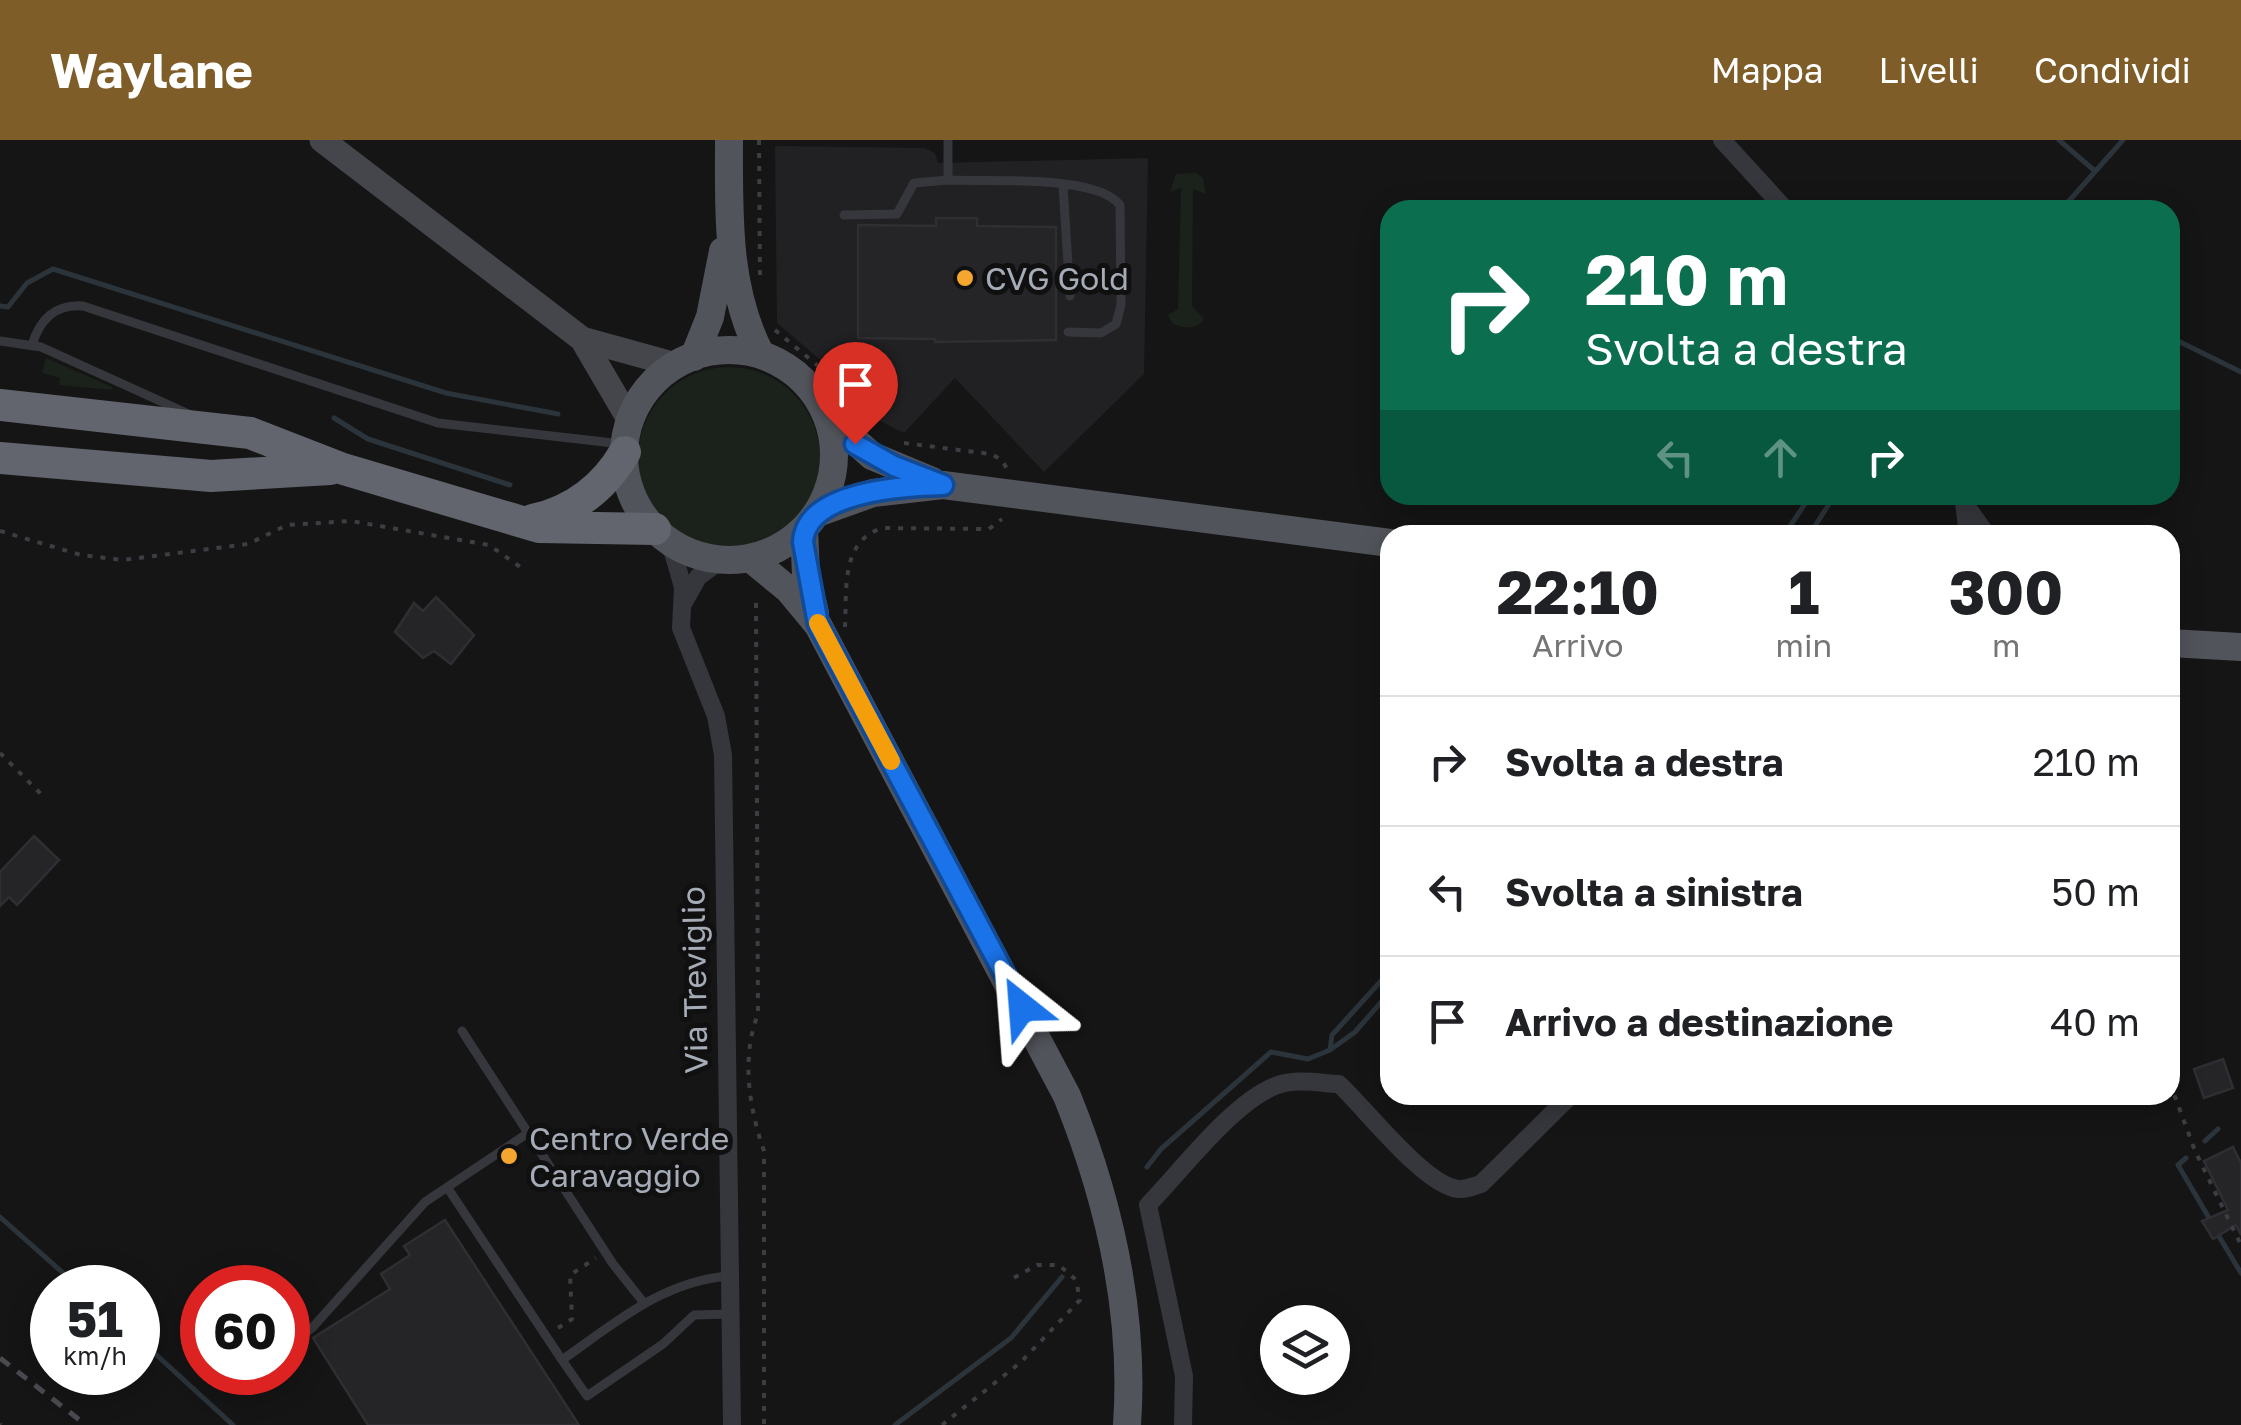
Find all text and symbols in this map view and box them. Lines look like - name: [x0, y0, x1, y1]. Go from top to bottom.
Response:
- text: Waylane: [50, 41, 253, 99]
- text: Mappa: [1711, 49, 1824, 91]
- text: Livelli: [1879, 49, 1979, 91]
- text: Condividi: [2034, 49, 2191, 91]
- text: 210 m: [1585, 236, 1788, 320]
- icon: right: [1420, 240, 1550, 370]
- place label: CVG Gold: [985, 259, 1129, 297]
- marker: CVG Gold: [954, 267, 976, 289]
- text: Svolta a destra: [1585, 321, 1908, 375]
- pin: [813, 342, 898, 445]
- icon: arrive: [828, 357, 883, 412]
- icon: left: [1648, 430, 1703, 485]
- icon: ahead: [1753, 430, 1808, 485]
- icon: right: [1858, 430, 1913, 485]
- text: 22:10: [1497, 555, 1659, 627]
- text: 1: [1788, 555, 1819, 627]
- text: 300: [1949, 555, 2063, 627]
- text: Arrivo: [1532, 626, 1624, 664]
- text: min: [1776, 626, 1832, 664]
- text: m: [1992, 626, 2020, 664]
- icon: right: [1420, 734, 1475, 789]
- text: Svolta a destra: [1505, 739, 1784, 784]
- text: 210 m: [2033, 739, 2140, 784]
- icon: left: [1420, 864, 1475, 919]
- text: Svolta a sinistra: [1505, 869, 1803, 914]
- text: 50 m: [2051, 869, 2140, 914]
- street label: Via Treviglio: [673, 886, 715, 1074]
- position arrow: [970, 955, 1074, 1059]
- icon: arrive: [1420, 994, 1475, 1049]
- text: Arrivo a destinazione: [1505, 999, 1893, 1044]
- text: 40 m: [2050, 999, 2140, 1044]
- place label: Centro Verde Caravaggio: [529, 1119, 729, 1194]
- marker: Centro Verde Caravaggio: [498, 1145, 520, 1167]
- speed limit sign: 60: [180, 1265, 310, 1395]
- text: 51: [67, 1288, 123, 1348]
- map controls: [1260, 1305, 1350, 1395]
- button: layers: [1260, 1305, 1350, 1395]
- text: km/h: [63, 1340, 127, 1371]

